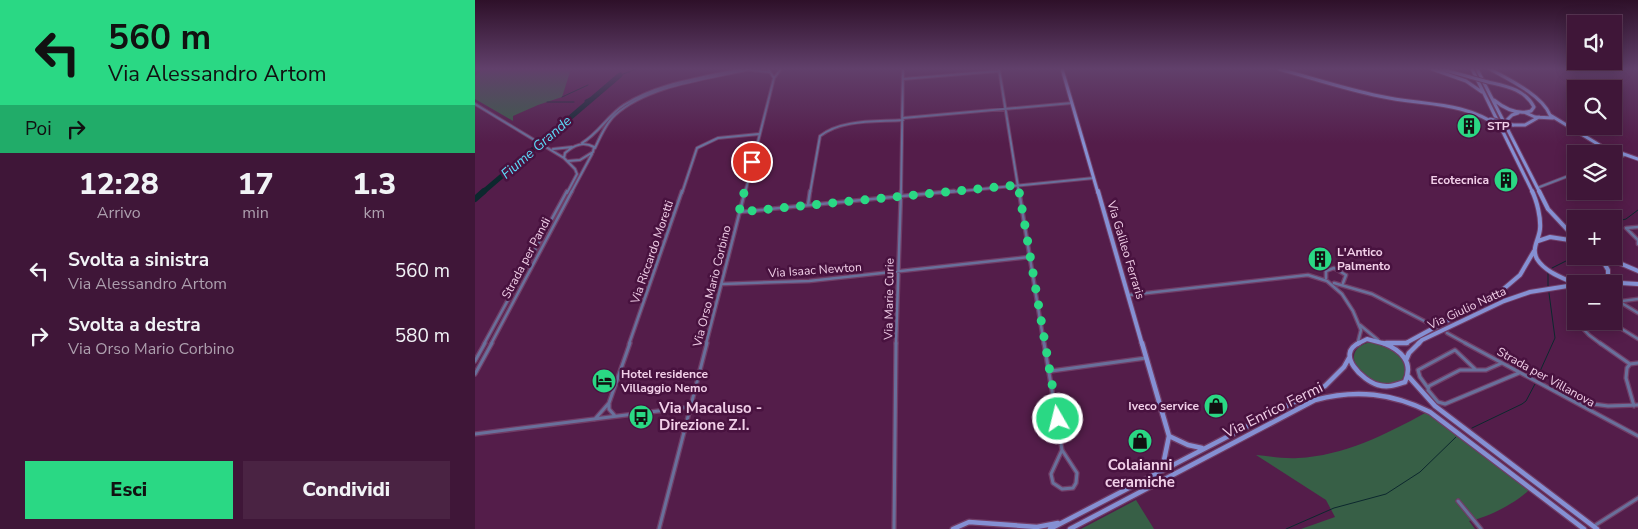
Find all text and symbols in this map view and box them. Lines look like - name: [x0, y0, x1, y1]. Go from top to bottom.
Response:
- text: 560 m: [108, 14, 211, 61]
- map controls: [1567, 15, 1622, 330]
- button: sound: [1567, 15, 1622, 70]
- icon: left: [25, 20, 90, 85]
- text: Via Alessandro Artom: [108, 59, 327, 89]
- button: search: [1567, 80, 1622, 135]
- water label: Fiume Grande: [497, 111, 576, 183]
- building icon: STP: [1456, 113, 1482, 139]
- icon: right: [62, 115, 90, 143]
- text: Poi: [25, 116, 52, 142]
- place label: STP: [1487, 118, 1510, 134]
- pin: [731, 141, 773, 183]
- button: layers: [1567, 145, 1622, 200]
- icon: arrive: [738, 148, 766, 176]
- text: 12:28: [79, 164, 159, 205]
- text: 17: [238, 164, 274, 205]
- text: 1.3: [352, 164, 396, 205]
- building icon: Ecotecnica: [1493, 167, 1519, 193]
- place label: Ecotecnica: [1430, 172, 1489, 188]
- street label: Via Riccardo Moretti: [627, 198, 677, 307]
- street label: Via Galileo Ferraris: [1103, 198, 1149, 301]
- text: Arrivo: [97, 202, 141, 224]
- text: min: [242, 202, 269, 224]
- text: km: [363, 202, 385, 224]
- button: +: [1567, 210, 1622, 265]
- street label: Strada per Pandi: [498, 215, 554, 301]
- street label: Via Orso Mario Corbino: [689, 223, 735, 349]
- place label: L'Antico Palmento: [1337, 244, 1391, 274]
- building icon: L'Antico Palmento: [1307, 246, 1333, 272]
- text: Svolta a sinistra: [68, 247, 209, 273]
- icon: left: [25, 257, 53, 285]
- text: 560 m: [395, 258, 450, 284]
- street label: Via Marie Curie: [880, 258, 898, 341]
- street label: Via Isaac Newton: [767, 259, 862, 281]
- text: Via Alessandro Artom: [68, 273, 227, 295]
- button: −: [1567, 275, 1622, 330]
- street label: Via Giulio Natta: [1424, 283, 1509, 334]
- text: Svolta a destra: [68, 312, 201, 338]
- icon: right: [25, 322, 53, 350]
- text: 580 m: [395, 323, 450, 349]
- text: Via Orso Mario Corbino: [68, 338, 234, 360]
- street label: Strada per Villanova: [1494, 343, 1598, 411]
- place label: Hotel residence Villaggio Nemo: [620, 366, 709, 396]
- hotel icon: Hotel residence Villaggio Nemo: [591, 368, 617, 394]
- street label: Via Enrico Fermi: [1219, 377, 1326, 443]
- position arrow: [1031, 392, 1083, 444]
- shop icon: Iveco service: [1203, 393, 1229, 419]
- place label: Via Macaluso - Direzione Z.I.: [658, 398, 762, 435]
- place label: Iveco service: [1128, 398, 1199, 414]
- bus stop icon: Via Macaluso - Direzione Z.I.: [628, 404, 654, 430]
- shop icon: Colaianni ceramiche: [1127, 428, 1153, 454]
- place label: Colaianni ceramiche: [1105, 455, 1175, 492]
- button: Esci: [25, 461, 233, 519]
- button: Condividi: [243, 461, 450, 519]

